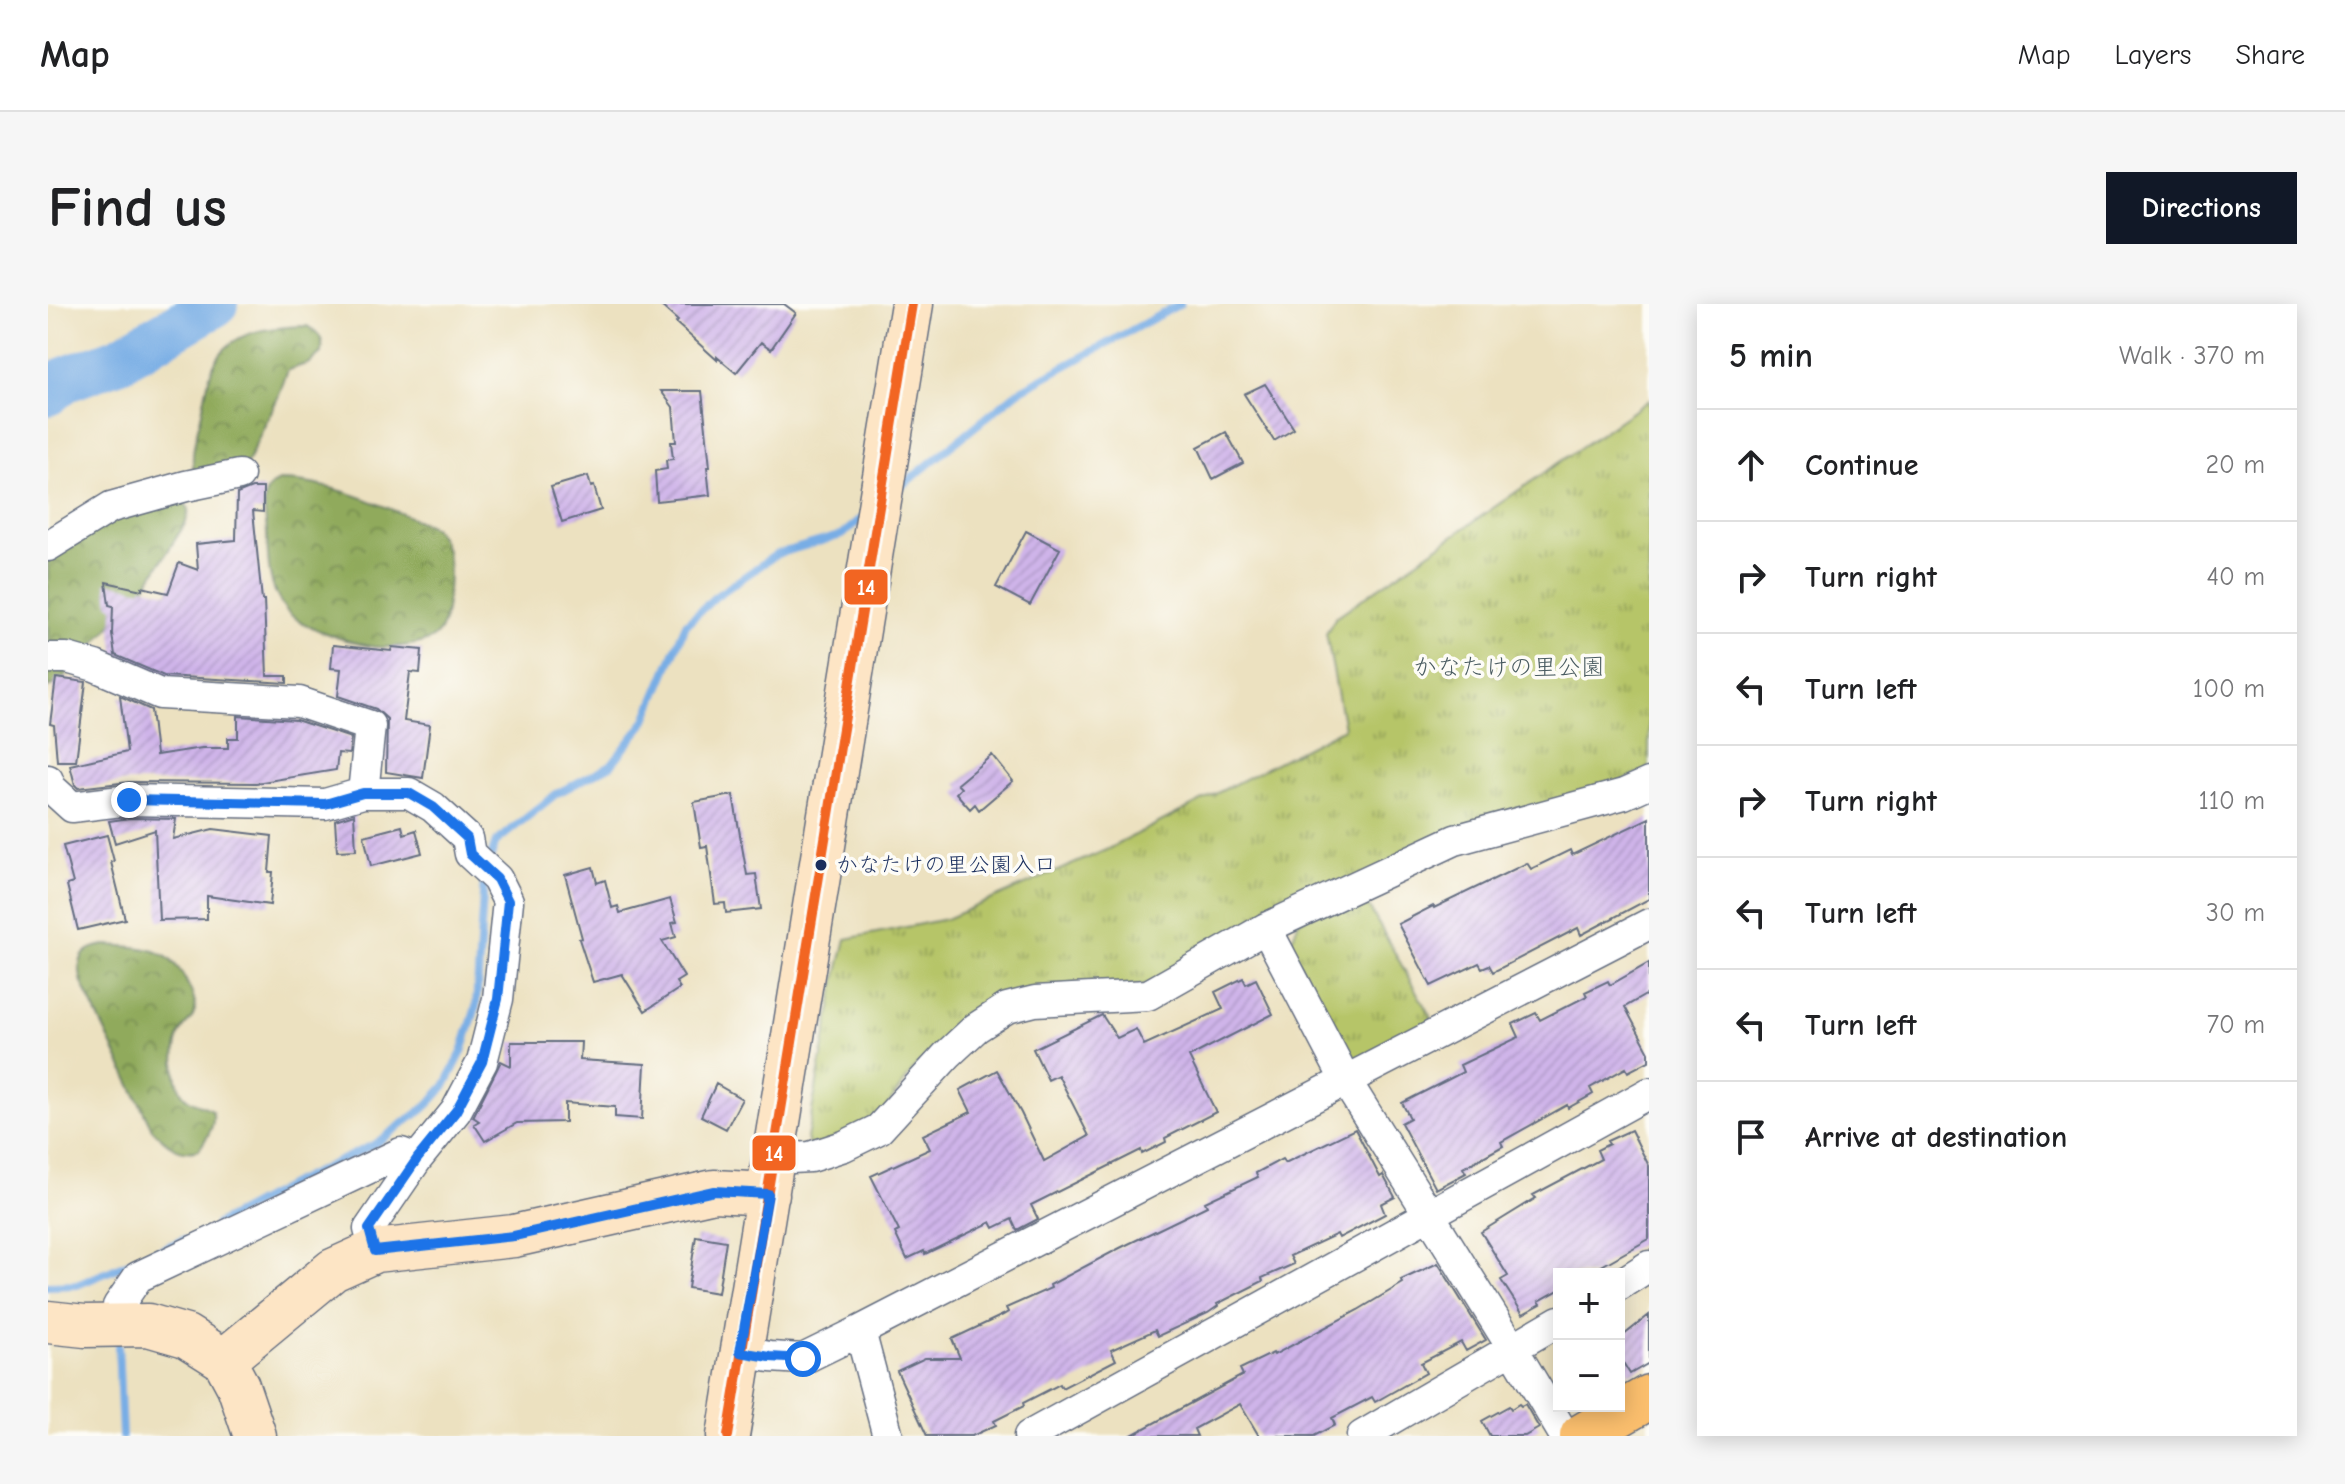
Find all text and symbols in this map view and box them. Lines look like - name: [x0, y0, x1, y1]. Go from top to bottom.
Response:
- text: Map: [40, 33, 110, 77]
- text: Map: [2018, 39, 2071, 71]
- text: Layers: [2115, 39, 2191, 71]
- text: Share: [2235, 39, 2305, 71]
- button: Directions: [2106, 172, 2297, 244]
- text: Find us: [48, 176, 227, 240]
- text: 5 min: [1729, 336, 1813, 376]
- text: Walk · 370 m: [2119, 341, 2265, 371]
- icon: ahead: [1729, 443, 1773, 487]
- text: Continue: [1805, 448, 1919, 483]
- text: 20 m: [2205, 450, 2265, 480]
- icon: right: [1729, 555, 1773, 599]
- text: Turn right: [1805, 560, 1937, 595]
- text: 40 m: [2206, 562, 2265, 592]
- line badge: 14: [843, 568, 889, 606]
- text: 14: [857, 575, 875, 601]
- park label: かなたけの里公園: [1413, 653, 1605, 681]
- icon: left: [1729, 667, 1773, 711]
- text: Turn left: [1805, 672, 1917, 707]
- text: 100 m: [2193, 674, 2265, 704]
- icon: right: [1729, 779, 1773, 823]
- route end: [111, 782, 147, 818]
- text: Turn right: [1805, 784, 1937, 819]
- text: 110 m: [2198, 786, 2265, 816]
- place label: かなたけの里公園入口: [836, 852, 1056, 878]
- marker: かなたけの里公園入口: [813, 857, 829, 873]
- icon: left: [1729, 891, 1773, 935]
- text: Turn left: [1805, 896, 1917, 931]
- text: 30 m: [2206, 898, 2265, 928]
- icon: left: [1729, 1003, 1773, 1047]
- text: Turn left: [1805, 1008, 1917, 1043]
- text: 70 m: [2207, 1010, 2265, 1040]
- icon: arrive: [1729, 1115, 1773, 1159]
- text: Arrive at destination: [1805, 1120, 2067, 1155]
- line badge: 14: [751, 1134, 797, 1172]
- text: 14: [765, 1141, 783, 1167]
- map controls: [1553, 1268, 1625, 1412]
- button: +: [1553, 1268, 1625, 1340]
- button: −: [1553, 1340, 1625, 1412]
- route start: [785, 1341, 821, 1377]

